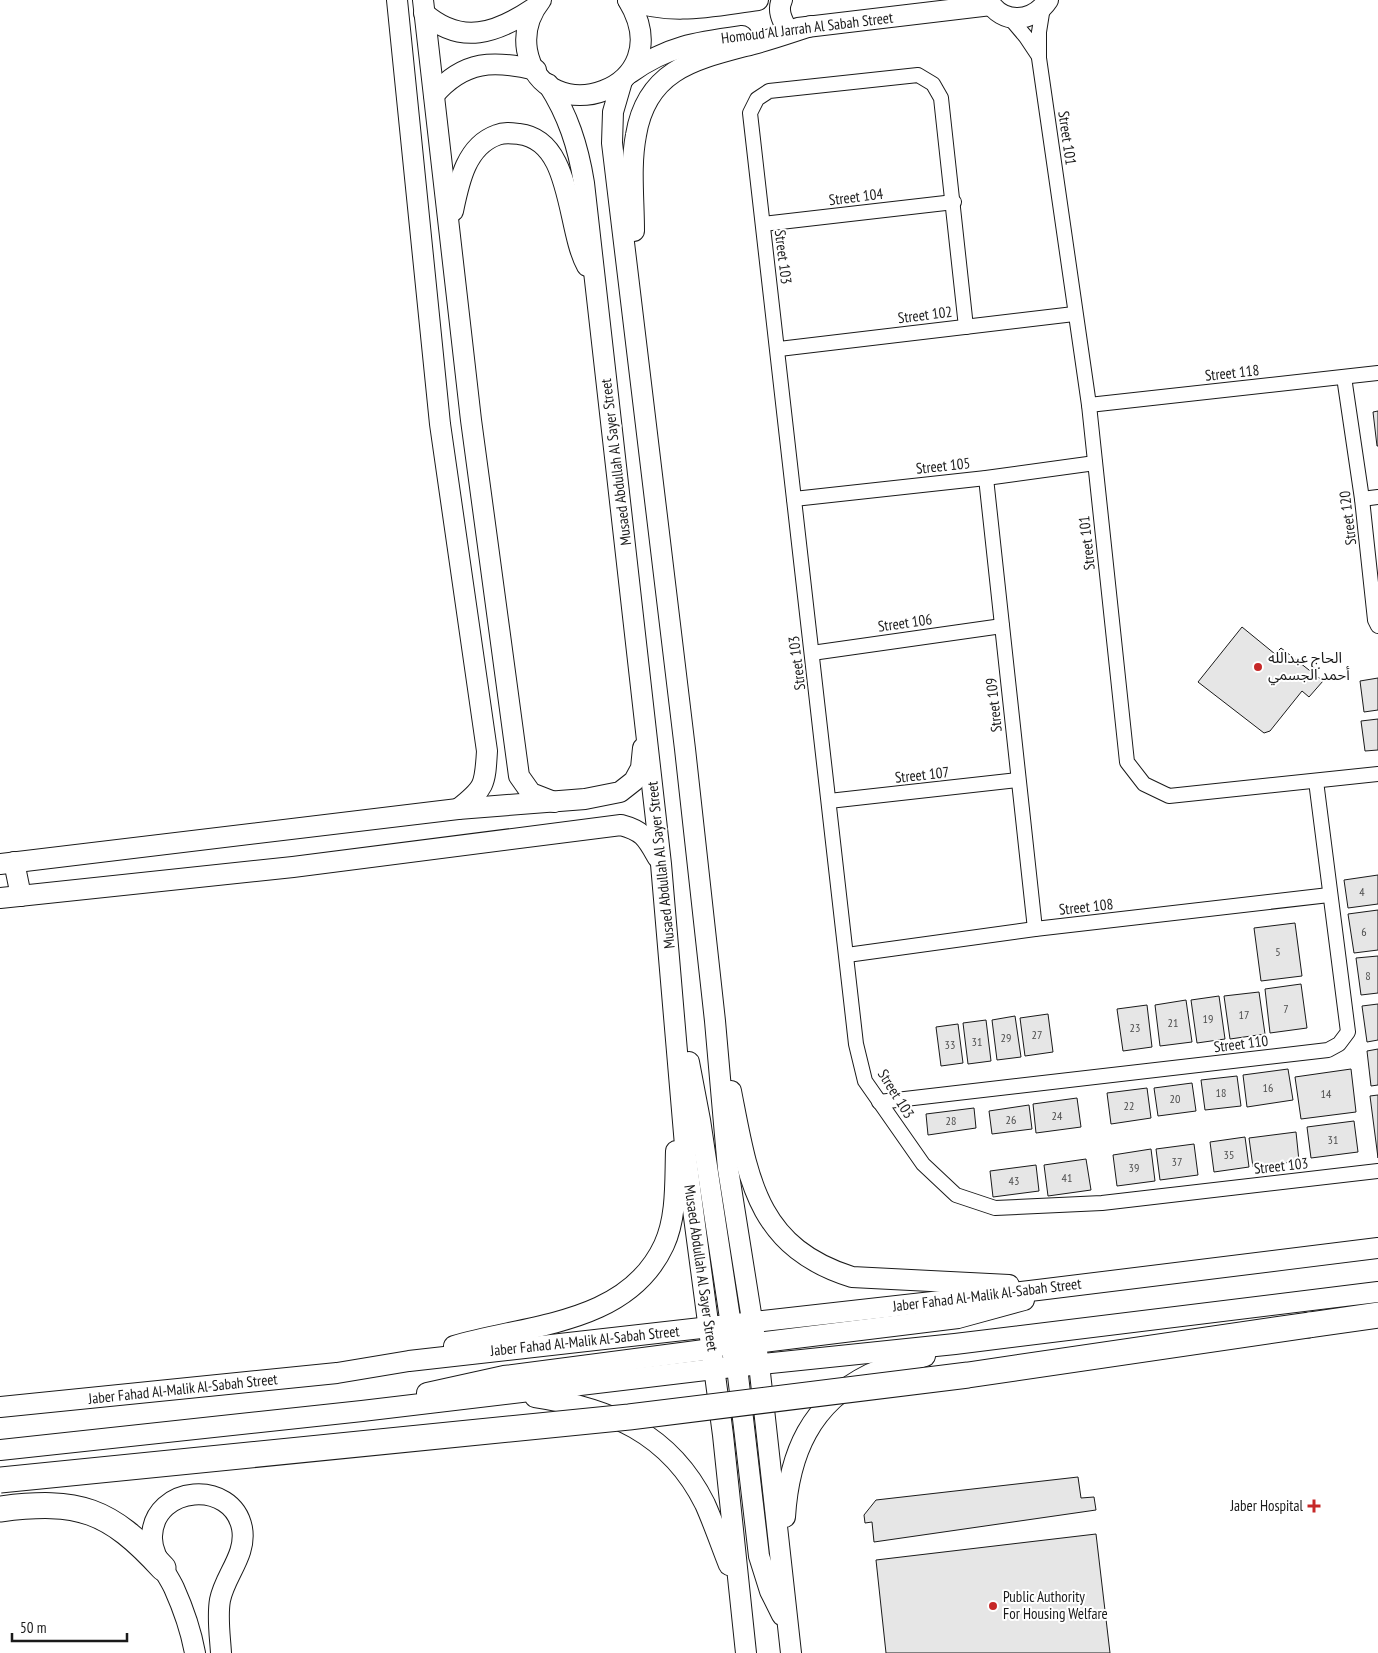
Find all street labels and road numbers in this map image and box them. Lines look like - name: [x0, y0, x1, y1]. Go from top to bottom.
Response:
- street label: Homoud Al Jarrah Al Sabah Street: [720, 8, 894, 47]
- street label: Street 101: [1054, 110, 1081, 166]
- street label: Street 104: [828, 184, 884, 209]
- street label: Street 103: [771, 229, 796, 285]
- street label: Street 102: [897, 302, 953, 327]
- street label: Street 118: [1204, 360, 1260, 385]
- street label: Musaed Abdullah Al Sayer Street: [596, 378, 635, 547]
- street label: Street 105: [915, 453, 971, 478]
- street label: Street 120: [1335, 490, 1360, 546]
- street label: Street 101: [1074, 515, 1099, 571]
- street label: Street 106: [877, 609, 933, 636]
- street label: Street 103: [784, 635, 809, 691]
- street label: Street 109: [981, 677, 1006, 733]
- street label: Street 107: [894, 762, 950, 787]
- street label: Musaed Abdullah Al Sayer Street: [642, 781, 679, 950]
- street label: Street 108: [1058, 894, 1114, 919]
- street label: Street 110: [1213, 1031, 1269, 1056]
- street label: Street 103: [874, 1066, 919, 1122]
- street label: Street 103: [1253, 1153, 1309, 1178]
- street label: Musaed Abdullah Al Sayer Street: [680, 1183, 723, 1352]
- street label: Jaber Fahad Al-Malik Al-Sabah Street: [891, 1274, 1082, 1316]
- street label: Jaber Fahad Al-Malik Al-Sabah Street: [489, 1321, 680, 1360]
- street label: Jaber Fahad Al-Malik Al-Sabah Street: [87, 1369, 278, 1408]

